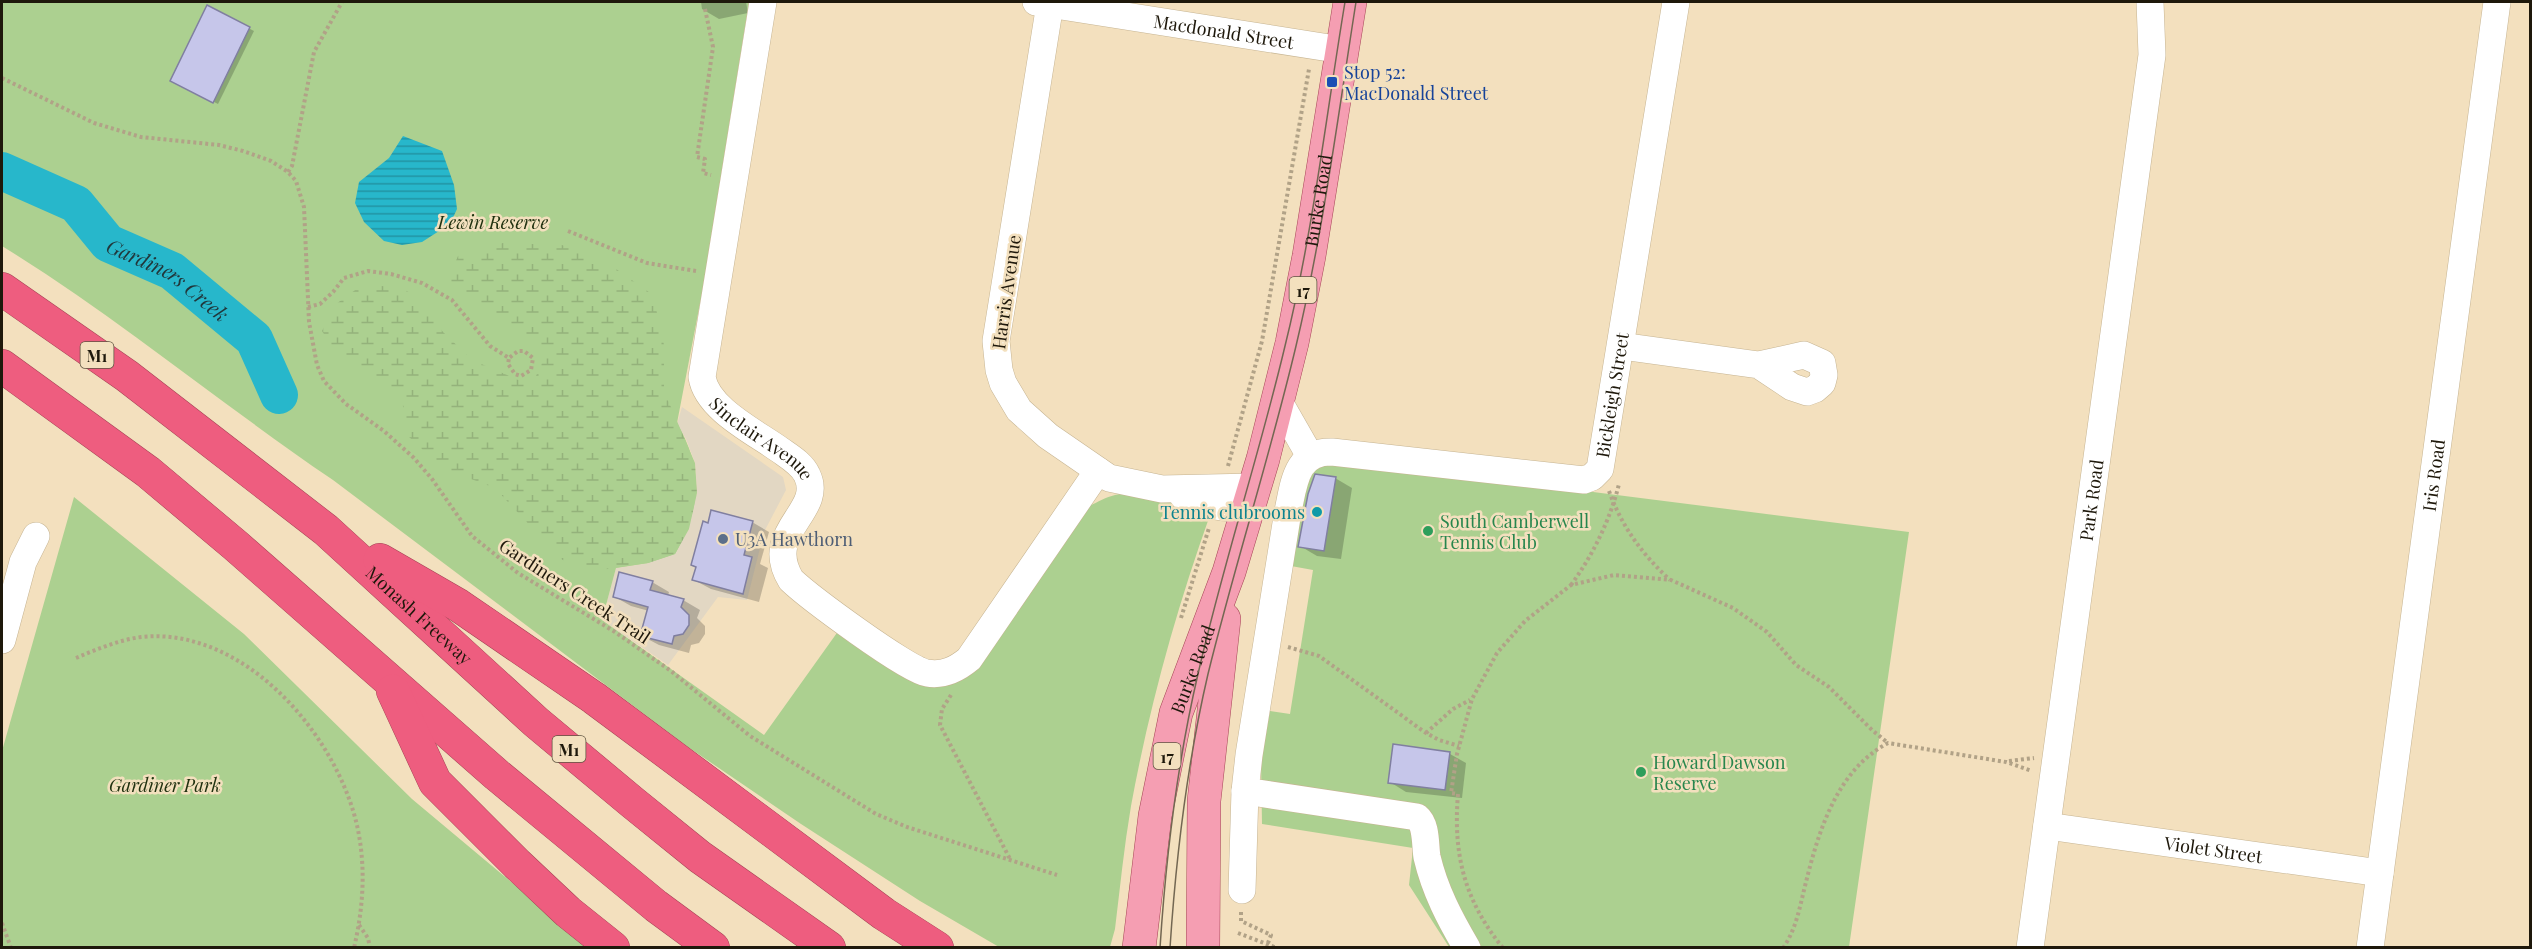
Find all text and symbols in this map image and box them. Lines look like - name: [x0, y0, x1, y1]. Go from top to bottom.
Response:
- street label: Macdonald Street: [1152, 9, 1296, 54]
- place label: Stop 52: MacDonald Street: [1344, 60, 1489, 105]
- marker: Stop 52: MacDonald Street: [1325, 75, 1339, 89]
- street label: Burke Road: [1299, 152, 1337, 249]
- park label: Lewin Reserve: [437, 210, 548, 234]
- water label: Gardiners Creek: [103, 231, 235, 327]
- street label: Harris Avenue: [986, 233, 1026, 351]
- road number: 17: [1290, 277, 1316, 303]
- street label: Bickleigh Street: [1590, 330, 1634, 460]
- road number: M1: [80, 342, 114, 368]
- street label: Sinclair Avenue: [704, 392, 819, 484]
- street label: Iris Road: [2417, 437, 2450, 513]
- street label: Park Road: [2074, 457, 2109, 542]
- place label: Tennis clubrooms: [1160, 500, 1305, 524]
- marker: Tennis clubrooms: [1310, 505, 1324, 519]
- place label: South Camberwell Tennis Club: [1440, 509, 1589, 554]
- marker: South Camberwell Tennis Club: [1421, 524, 1435, 538]
- place label: U3A Hawthorn: [735, 527, 853, 551]
- marker: U3A Hawthorn: [716, 532, 730, 546]
- street label: Gardiners Creek Trail: [495, 533, 655, 649]
- street label: Monash Freeway: [361, 560, 477, 670]
- street label: Burke Road: [1165, 621, 1220, 717]
- road number: M1: [552, 736, 586, 762]
- road number: 17: [1154, 743, 1180, 769]
- place label: Howard Dawson Reserve: [1653, 750, 1786, 795]
- marker: Howard Dawson Reserve: [1634, 765, 1648, 779]
- park label: Gardiner Park: [109, 773, 221, 797]
- street label: Violet Street: [2162, 831, 2265, 868]

